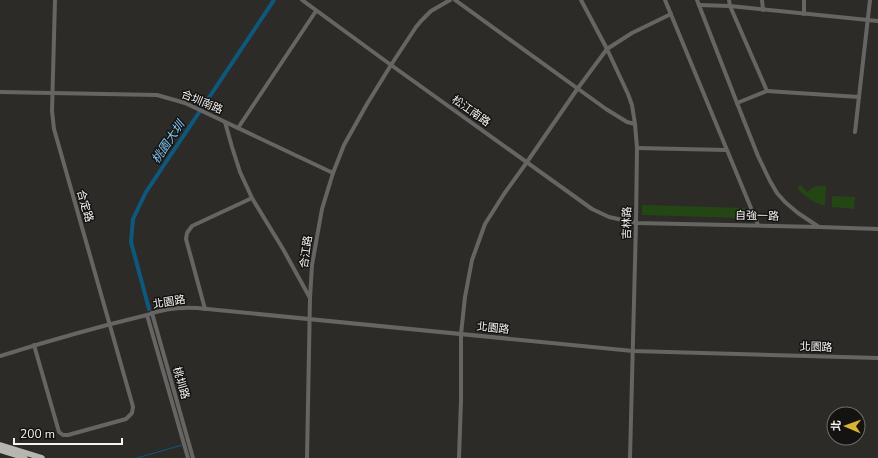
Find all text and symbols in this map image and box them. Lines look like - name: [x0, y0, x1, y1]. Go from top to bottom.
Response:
- street label: 合圳南路: [179, 87, 225, 117]
- street label: 松江南路: [449, 92, 493, 130]
- water label: 桃園大圳: [148, 116, 189, 166]
- street label: 合定路: [73, 188, 97, 224]
- street label: 吉林路: [619, 206, 635, 240]
- street label: 自強一路: [735, 208, 779, 224]
- street label: 合江路: [296, 235, 316, 269]
- street label: 北園路: [152, 292, 186, 312]
- street label: 北園路: [476, 319, 510, 337]
- street label: 北園路: [799, 339, 833, 355]
- street label: 桃圳路: [169, 365, 193, 401]
- north arrow: [826, 406, 866, 446]
- scale bar: [14, 420, 122, 446]
- text: 北: [829, 420, 844, 431]
- text: 200 m: [20, 426, 55, 442]

